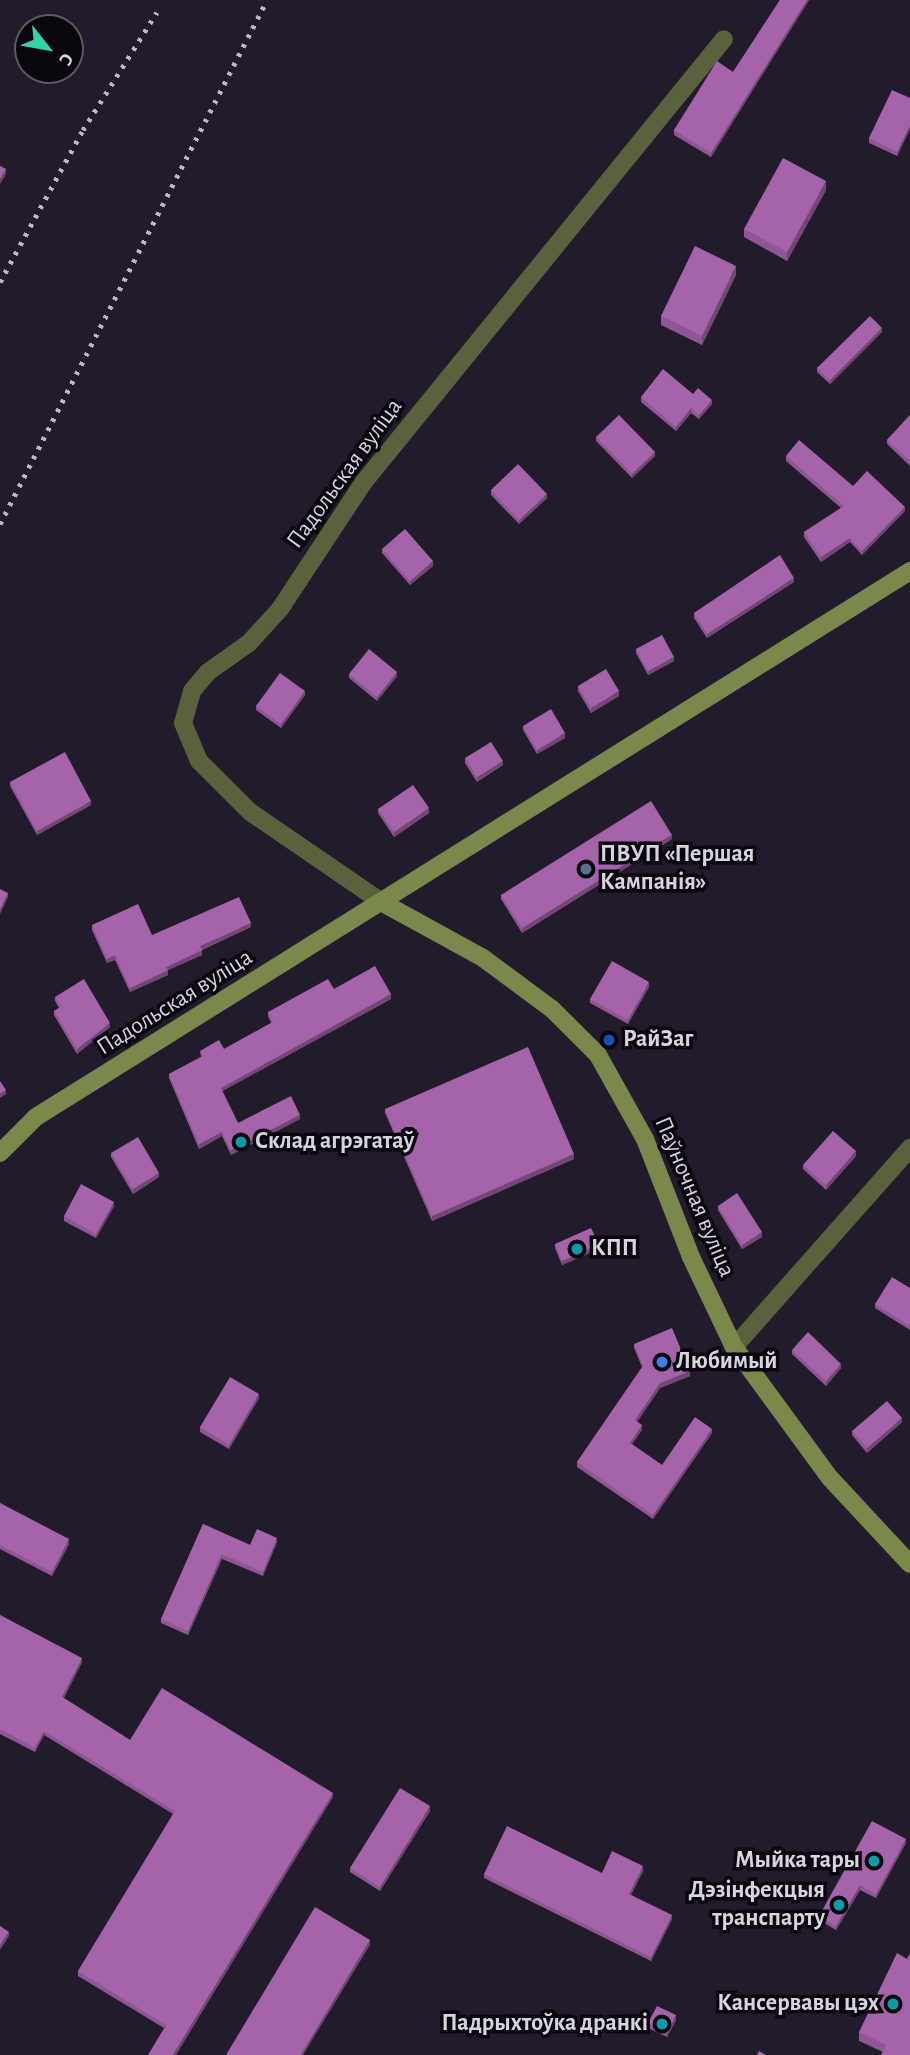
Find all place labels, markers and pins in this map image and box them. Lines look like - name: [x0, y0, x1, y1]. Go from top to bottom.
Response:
- place label: ПВУП «Першая Кампанія»: [600, 841, 754, 897]
- marker: ПВУП «Першая Кампанія»: [578, 861, 594, 877]
- place label: РайЗаг: [623, 1026, 693, 1054]
- marker: РайЗаг: [601, 1032, 617, 1048]
- place label: Склад агрэгатаў: [255, 1128, 414, 1156]
- marker: Склад агрэгатаў: [233, 1134, 249, 1150]
- place label: КПП: [591, 1235, 638, 1263]
- marker: КПП: [569, 1241, 585, 1257]
- place label: Любимый: [676, 1348, 777, 1376]
- marker: Любимый: [654, 1354, 670, 1370]
- place label: Мыйка тары: [735, 1847, 860, 1875]
- marker: Мыйка тары: [866, 1853, 882, 1869]
- place label: Дэзінфекцыя транспарту: [688, 1877, 825, 1933]
- marker: Дэзінфекцыя транспарту: [831, 1897, 847, 1913]
- place label: Кансервавы цэх: [717, 1990, 879, 2018]
- marker: Кансервавы цэх: [885, 1996, 901, 2012]
- place label: Падрыхтоўка дранкі: [442, 2010, 648, 2038]
- marker: Падрыхтоўка дранкі: [654, 2016, 670, 2032]

